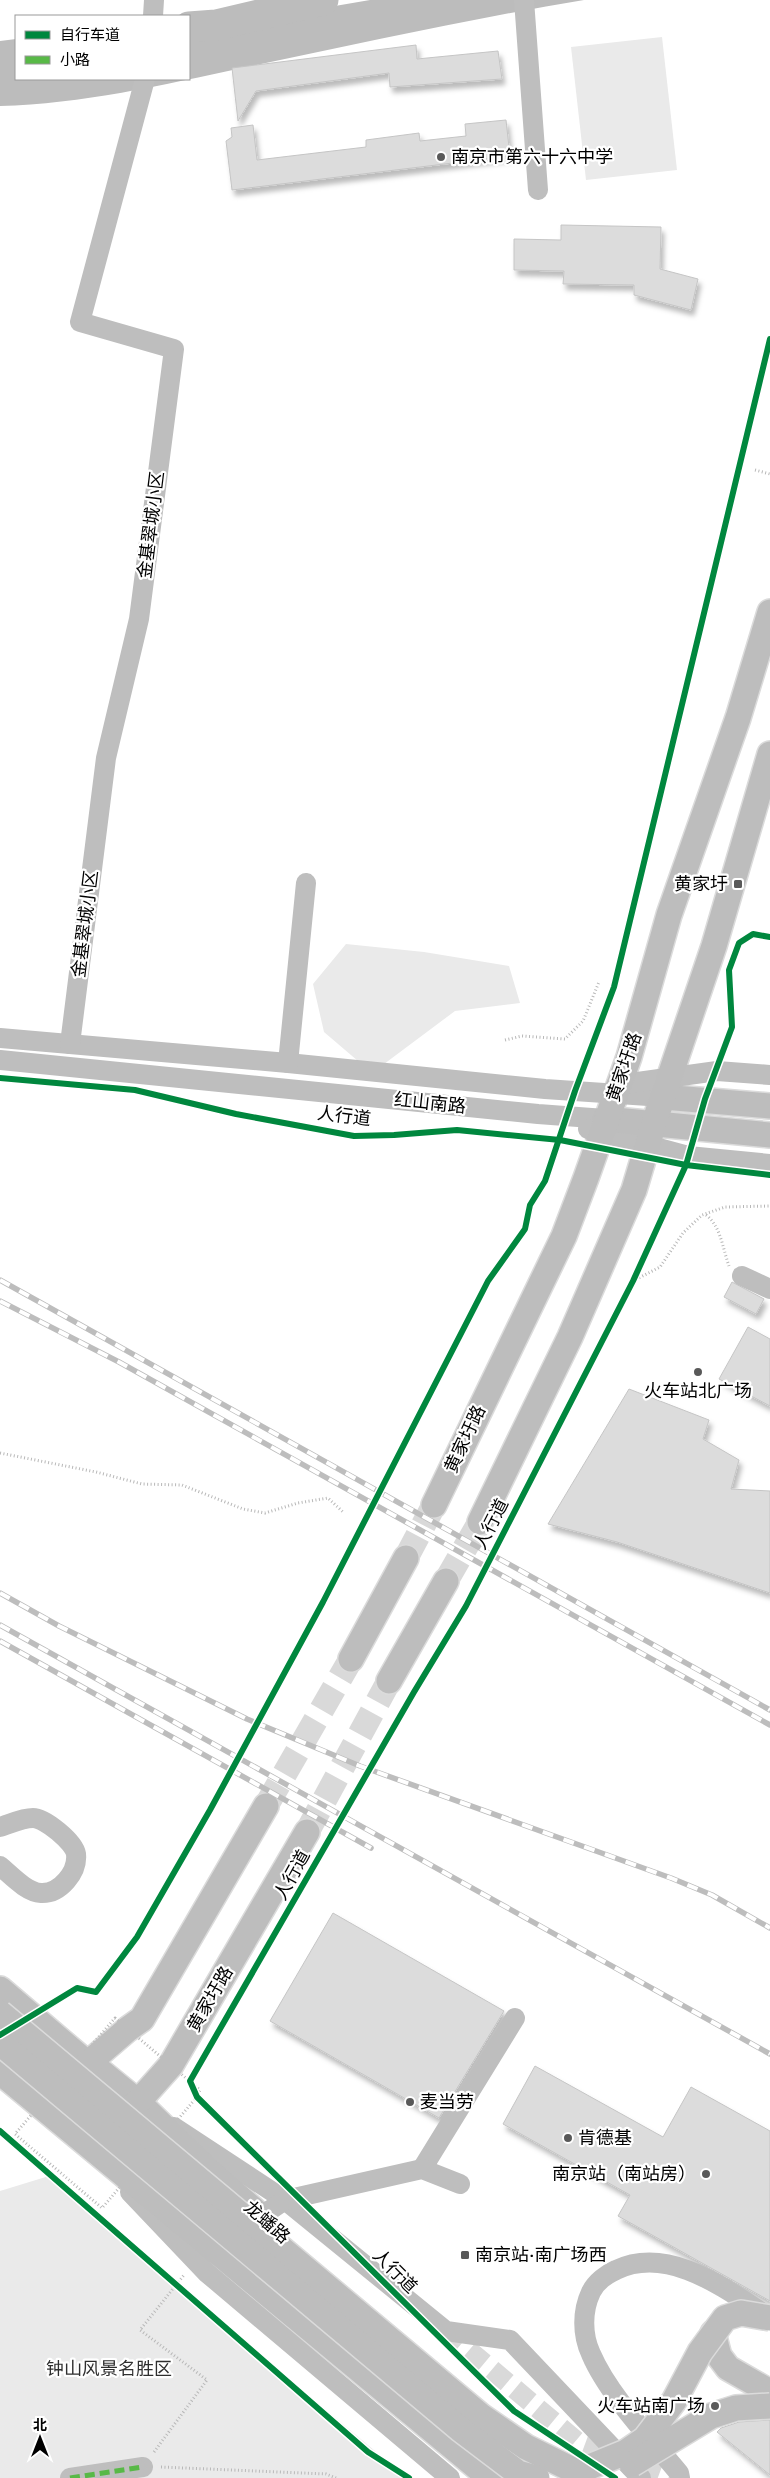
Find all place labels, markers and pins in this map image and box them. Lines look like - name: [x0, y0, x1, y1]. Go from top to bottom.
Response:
- place label: 南京市第六十六中学: [451, 146, 613, 168]
- marker: 南京市第六十六中学: [435, 151, 447, 163]
- place label: 黄家圩: [674, 873, 728, 895]
- marker: 黄家圩: [732, 878, 744, 890]
- marker: 火车站北广场: [692, 1366, 704, 1378]
- place label: 火车站北广场: [644, 1380, 752, 1402]
- place label: 麦当劳: [420, 2091, 474, 2113]
- marker: 麦当劳: [404, 2096, 416, 2108]
- place label: 肯德基: [578, 2127, 632, 2149]
- marker: 肯德基: [562, 2132, 574, 2144]
- place label: 南京站（南站房）: [552, 2163, 696, 2185]
- marker: 南京站（南站房）: [700, 2168, 712, 2180]
- place label: 南京站·南广场西: [475, 2244, 606, 2266]
- marker: 南京站·南广场西: [459, 2249, 471, 2261]
- place label: 火车站南广场: [597, 2395, 705, 2417]
- marker: 火车站南广场: [709, 2400, 721, 2412]

